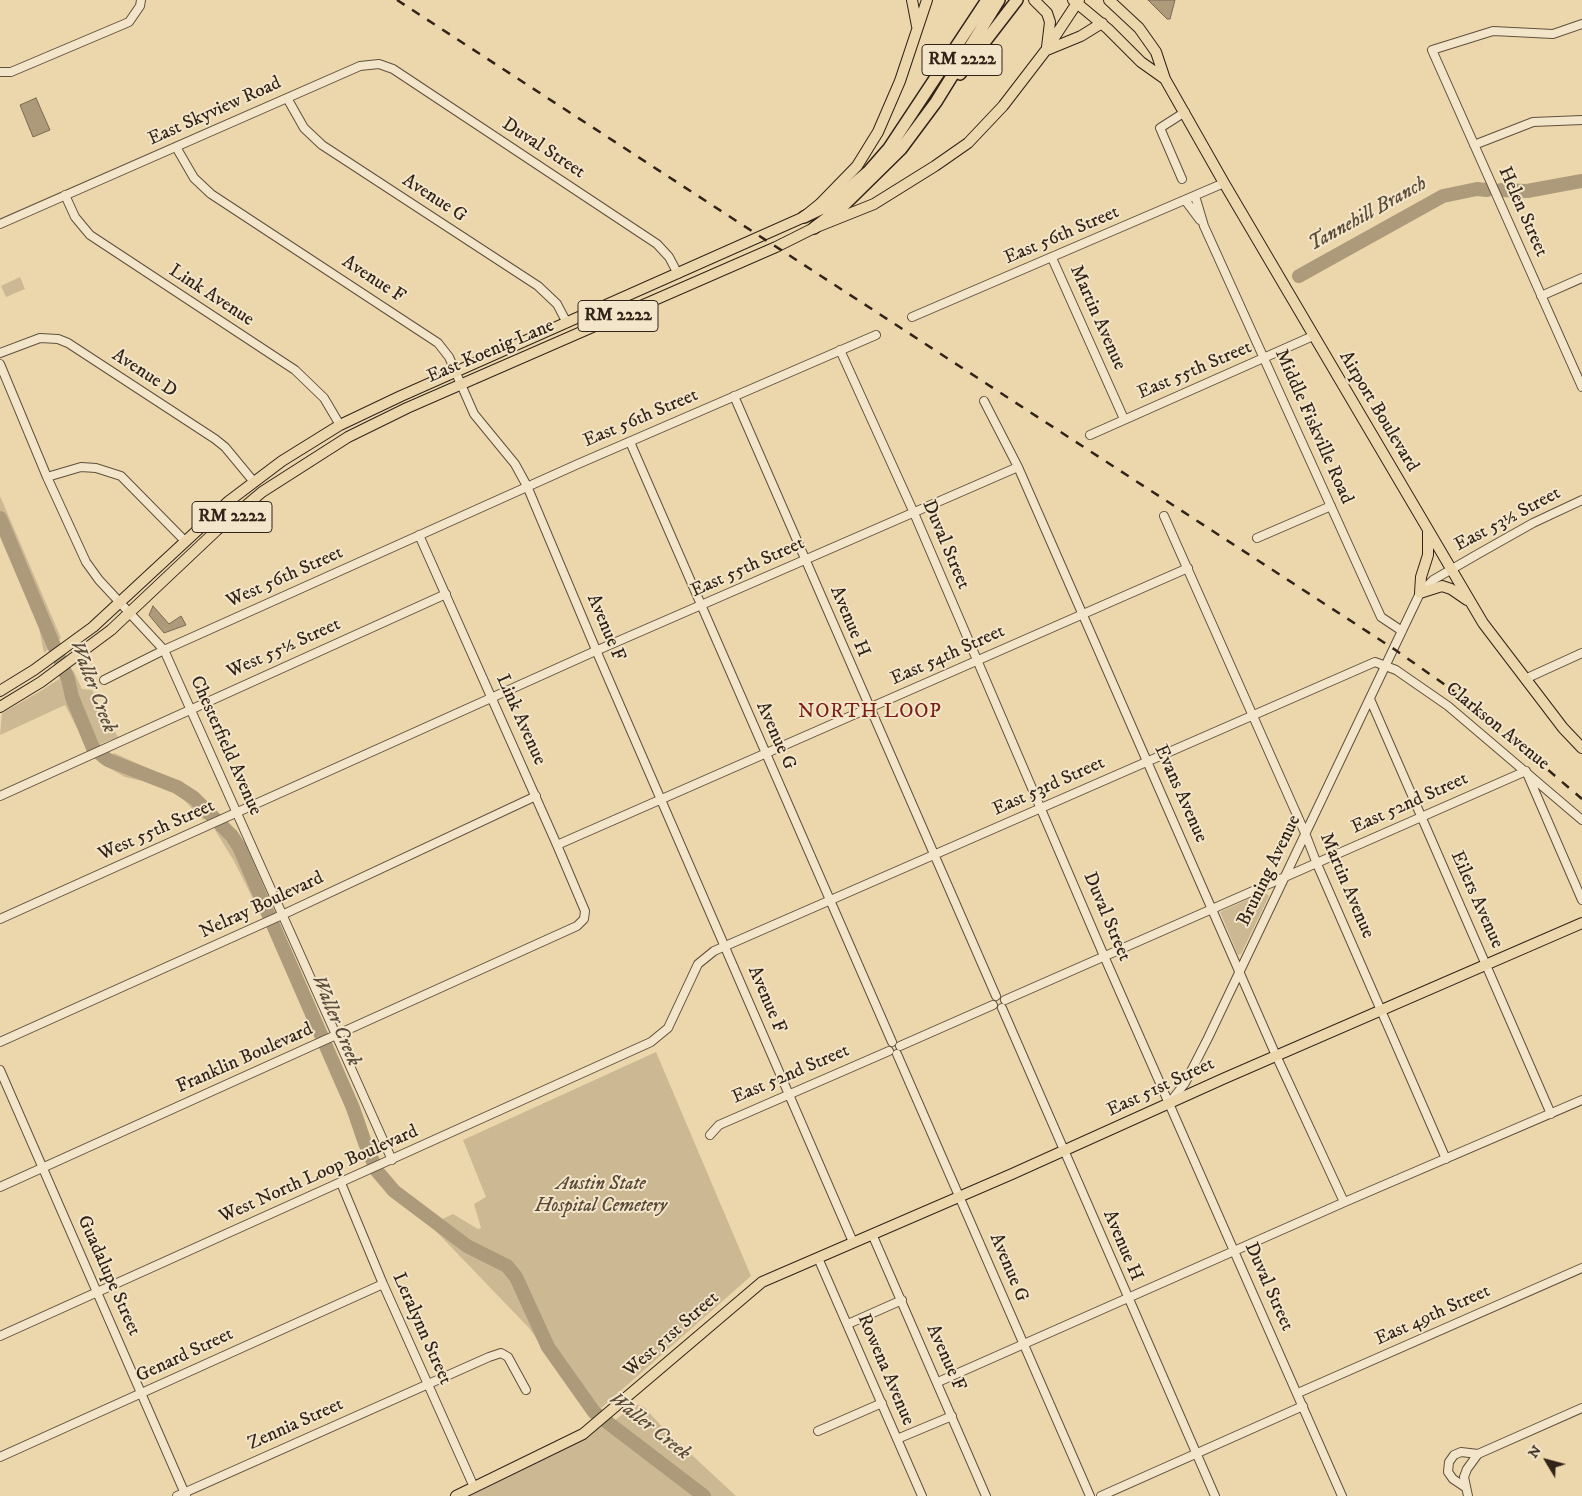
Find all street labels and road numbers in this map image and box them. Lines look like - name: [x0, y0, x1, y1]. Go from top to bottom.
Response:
- road number: RM 2222: [922, 44, 1002, 76]
- street label: East Skyview Road: [145, 72, 285, 152]
- street label: Duval Street: [497, 114, 589, 184]
- street label: Helen Street: [1492, 164, 1552, 260]
- street label: Avenue G: [398, 170, 470, 228]
- street label: East 56th Street: [1001, 202, 1123, 270]
- street label: Avenue F: [337, 251, 409, 309]
- street label: Link Avenue: [164, 260, 258, 332]
- street label: Martin Avenue: [1064, 262, 1130, 374]
- road number: RM 2222: [578, 300, 658, 332]
- street label: East Koenig Lane: [424, 315, 558, 389]
- street label: East 55th Street: [1134, 337, 1256, 405]
- street label: Avenue D: [107, 345, 181, 403]
- street label: Middle Fiskville Road: [1269, 346, 1357, 508]
- street label: Airport Boulevard: [1333, 347, 1423, 477]
- street label: East 56th Street: [580, 385, 702, 453]
- street label: East 53½ Street: [1451, 483, 1565, 557]
- street label: Duval Street: [916, 497, 974, 593]
- road number: RM 2222: [192, 502, 272, 532]
- street label: East 55th Street: [688, 533, 808, 603]
- street label: West 56th Street: [223, 542, 347, 614]
- street label: Avenue H: [824, 583, 874, 661]
- street label: Avenue F: [581, 591, 629, 665]
- street label: West 55½ Street: [224, 614, 344, 684]
- street label: East 54th Street: [887, 621, 1009, 691]
- street label: Link Avenue: [490, 671, 550, 769]
- street label: Chesterfield Avenue: [184, 673, 266, 819]
- street label: Clarkson Avenue: [1440, 678, 1554, 776]
- street label: Avenue G: [750, 698, 800, 774]
- street label: Evans Avenue: [1148, 742, 1212, 846]
- street label: East 53rd Street: [990, 752, 1108, 822]
- street label: East 52nd Street: [1348, 768, 1472, 840]
- street label: West 55th Street: [95, 795, 219, 867]
- street label: Bruning Avenue: [1233, 812, 1307, 930]
- street label: Martin Avenue: [1314, 830, 1378, 942]
- street label: Eilers Avenue: [1444, 848, 1508, 952]
- street label: Nelray Boulevard: [197, 867, 327, 945]
- street label: Duval Street: [1077, 869, 1135, 965]
- street label: Avenue F: [742, 963, 790, 1037]
- street label: Franklin Boulevard: [173, 1019, 317, 1099]
- street label: East 52nd Street: [729, 1040, 853, 1110]
- street label: East 51st Street: [1104, 1053, 1218, 1123]
- street label: West North Loop Boulevard: [216, 1121, 422, 1229]
- street label: Avenue H: [1097, 1207, 1147, 1285]
- street label: Guadalupe Street: [71, 1212, 145, 1340]
- street label: Avenue G: [983, 1230, 1033, 1306]
- street label: Duval Street: [1238, 1239, 1298, 1335]
- street label: Leralynn Street: [386, 1270, 456, 1388]
- street label: East 49th Street: [1372, 1280, 1494, 1352]
- street label: West 51st Street: [620, 1287, 724, 1383]
- street label: Rowena Avenue: [851, 1311, 919, 1429]
- street label: Avenue F: [920, 1321, 970, 1395]
- street label: Genard Street: [133, 1324, 237, 1388]
- street label: Zennia Street: [245, 1394, 347, 1456]

